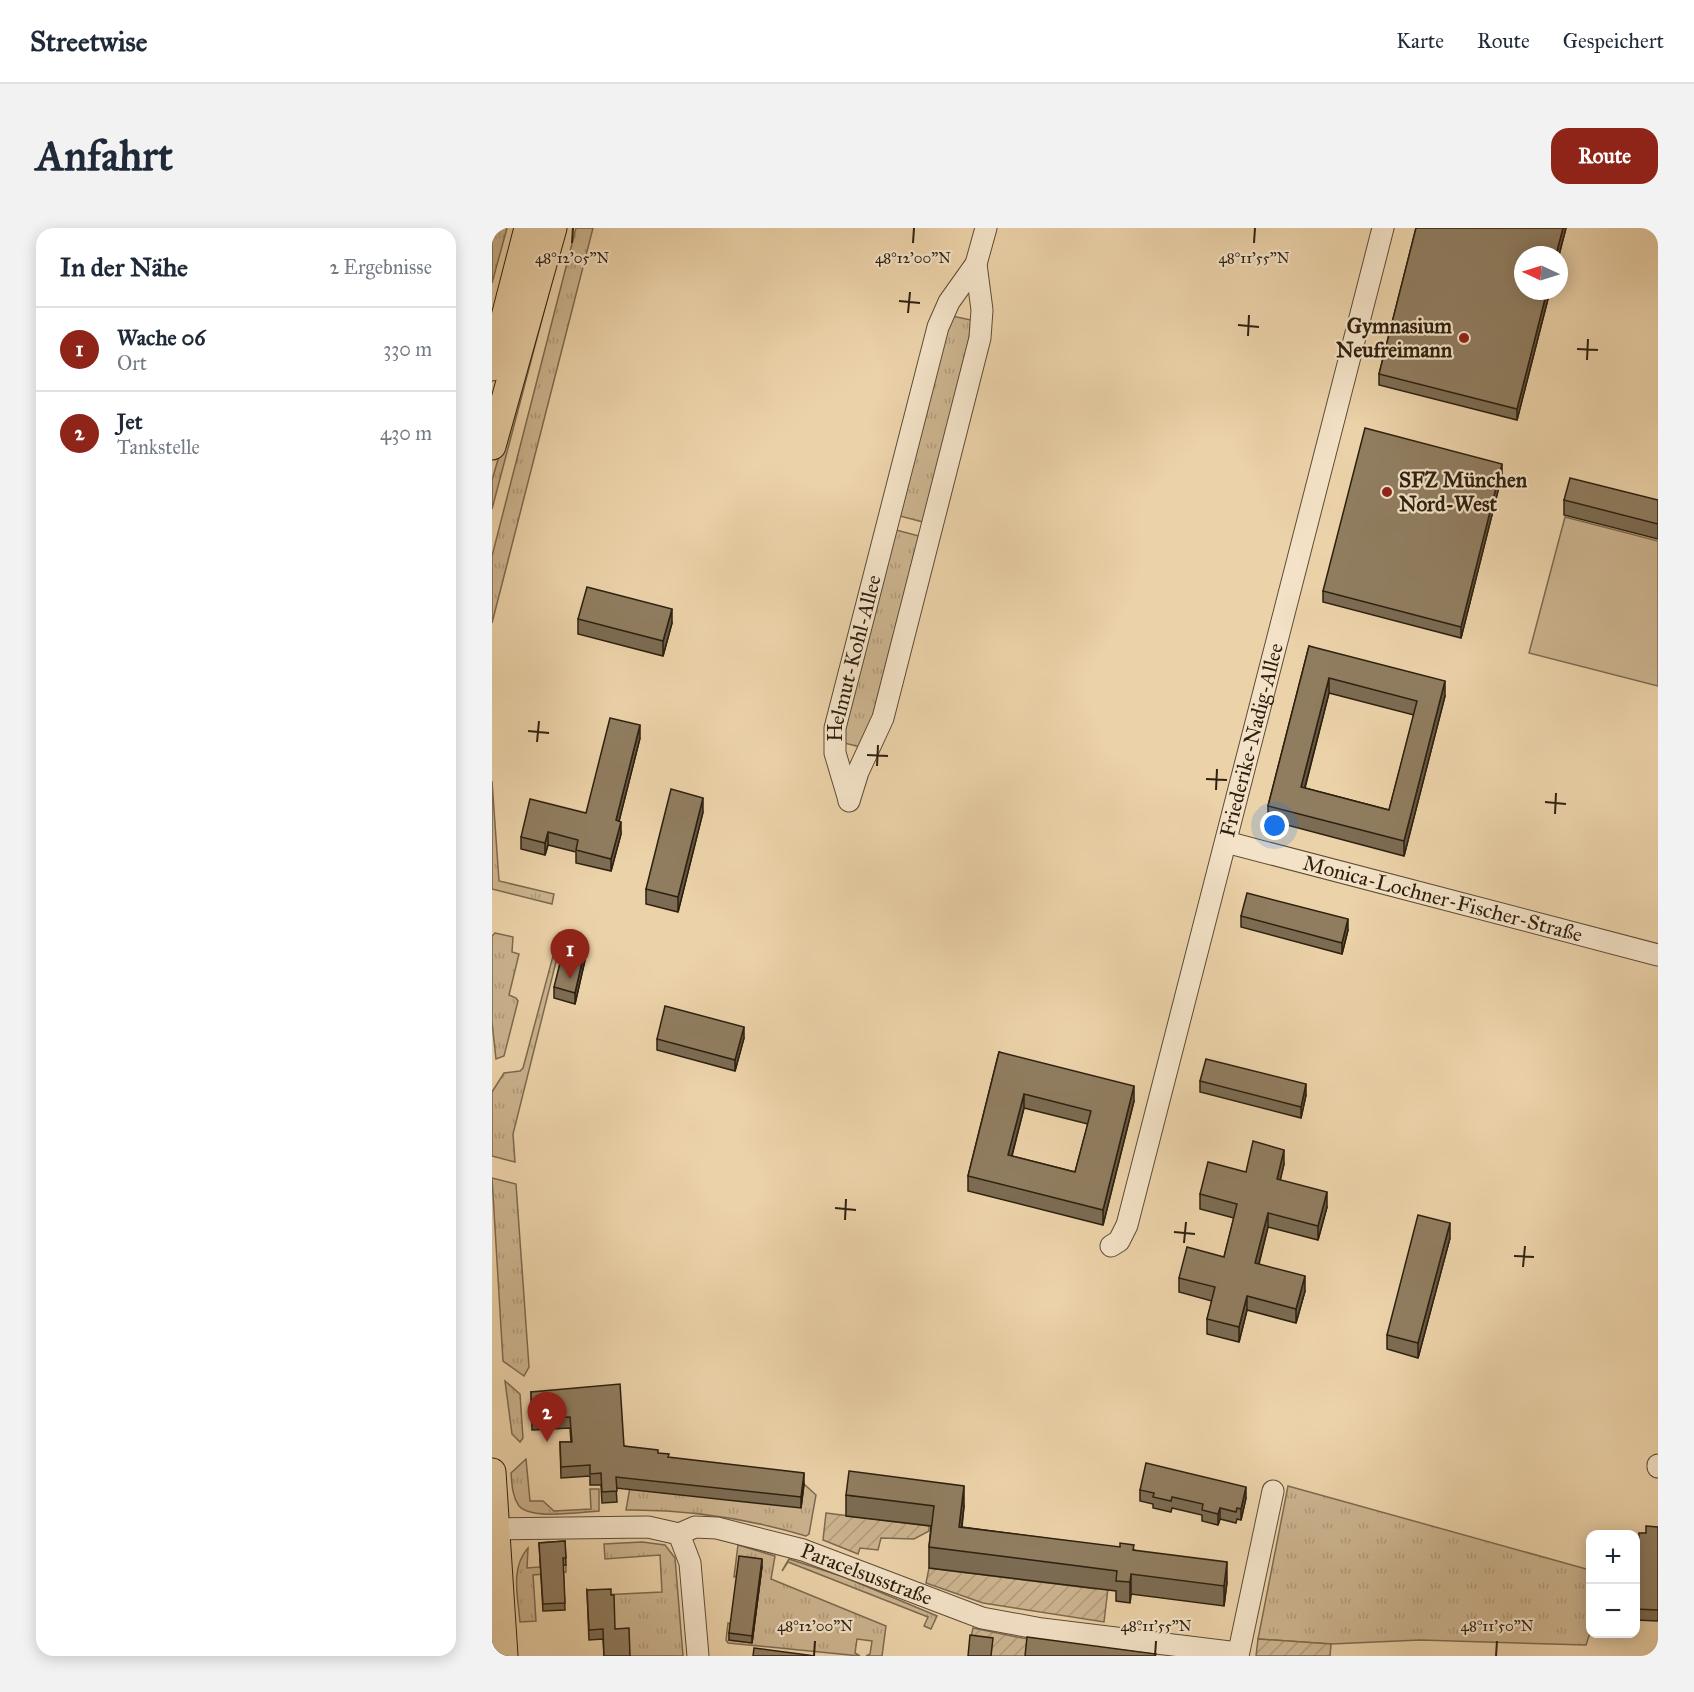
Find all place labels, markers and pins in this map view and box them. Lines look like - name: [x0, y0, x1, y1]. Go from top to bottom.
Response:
- place label: Gymnasium Neufreimann: [1336, 313, 1453, 363]
- marker: Gymnasium Neufreimann: [1457, 331, 1471, 345]
- place label: SFZ München Nord-West: [1399, 467, 1528, 517]
- marker: SFZ München Nord-West: [1380, 485, 1394, 499]
- pin: 1: [550, 930, 590, 979]
- pin: 2: [528, 1392, 566, 1442]

